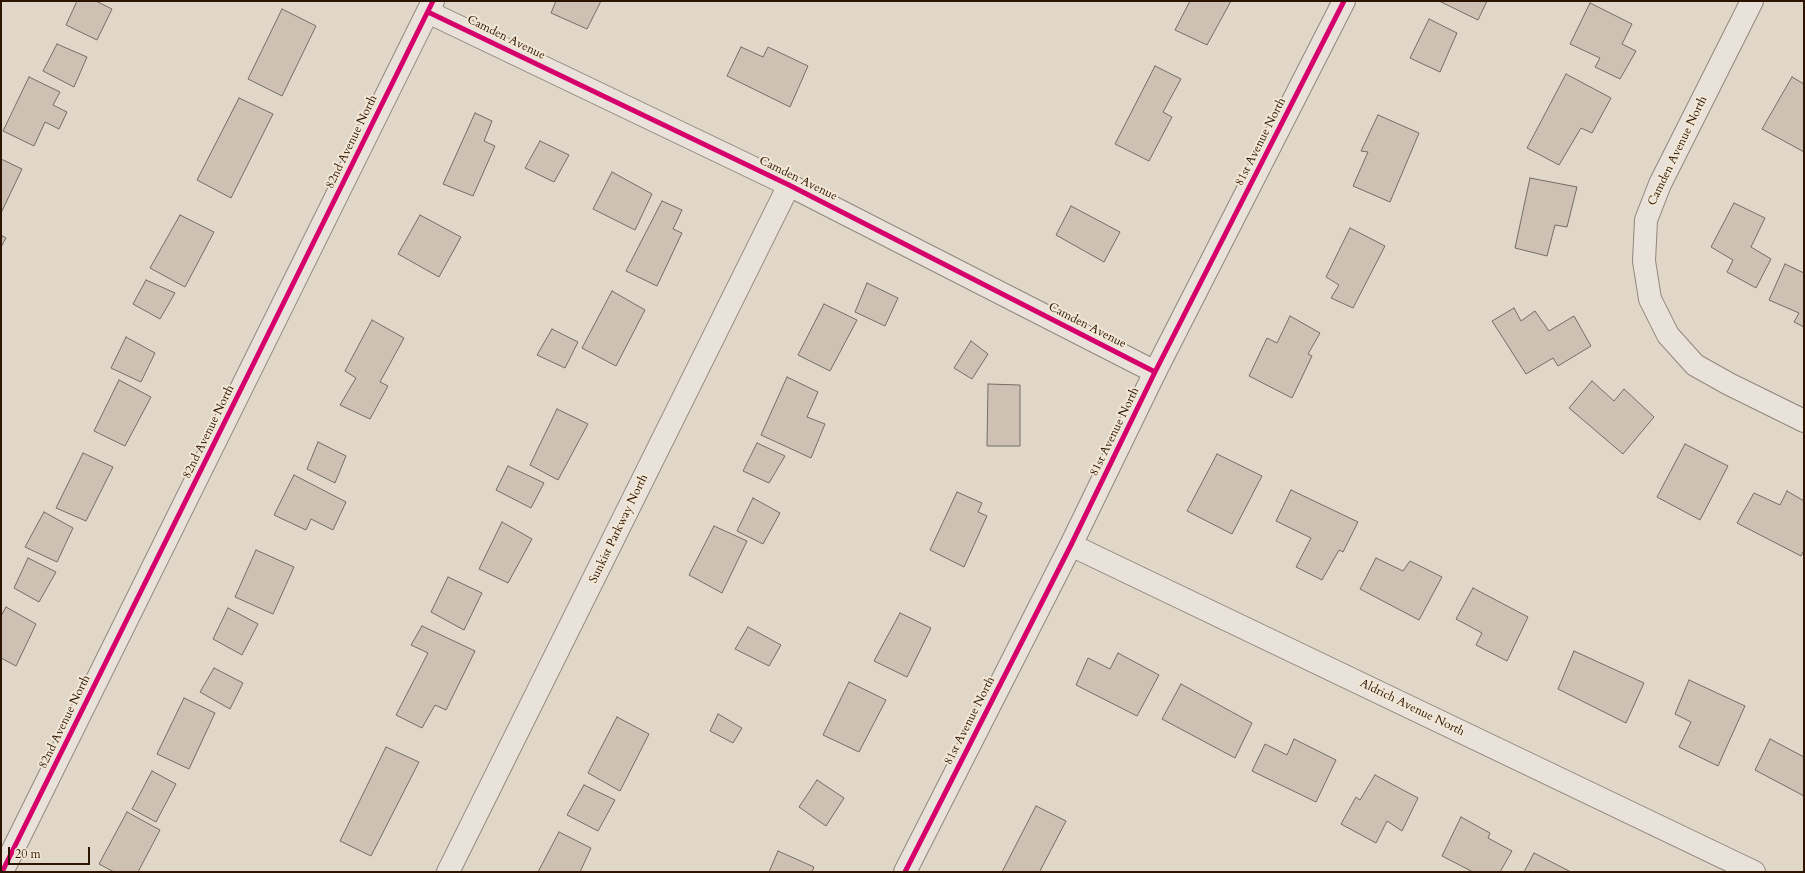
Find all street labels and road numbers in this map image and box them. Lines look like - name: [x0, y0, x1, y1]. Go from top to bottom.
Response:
- street label: Camden Avenue: [465, 13, 547, 63]
- street label: 82nd Avenue North: [323, 93, 381, 191]
- street label: Camden Avenue North: [1645, 94, 1711, 208]
- street label: 81st Avenue North: [1233, 96, 1289, 188]
- street label: Camden Avenue: [757, 154, 839, 204]
- street label: Camden Avenue: [1046, 300, 1128, 352]
- street label: 82nd Avenue North: [180, 383, 238, 481]
- street label: 81st Avenue North: [1087, 385, 1143, 479]
- street label: Sunkist Parkway North: [586, 472, 652, 586]
- street label: 82nd Avenue North: [36, 673, 94, 771]
- street label: 81st Avenue North: [942, 675, 998, 767]
- street label: Aldrich Avenue North: [1357, 676, 1467, 740]

